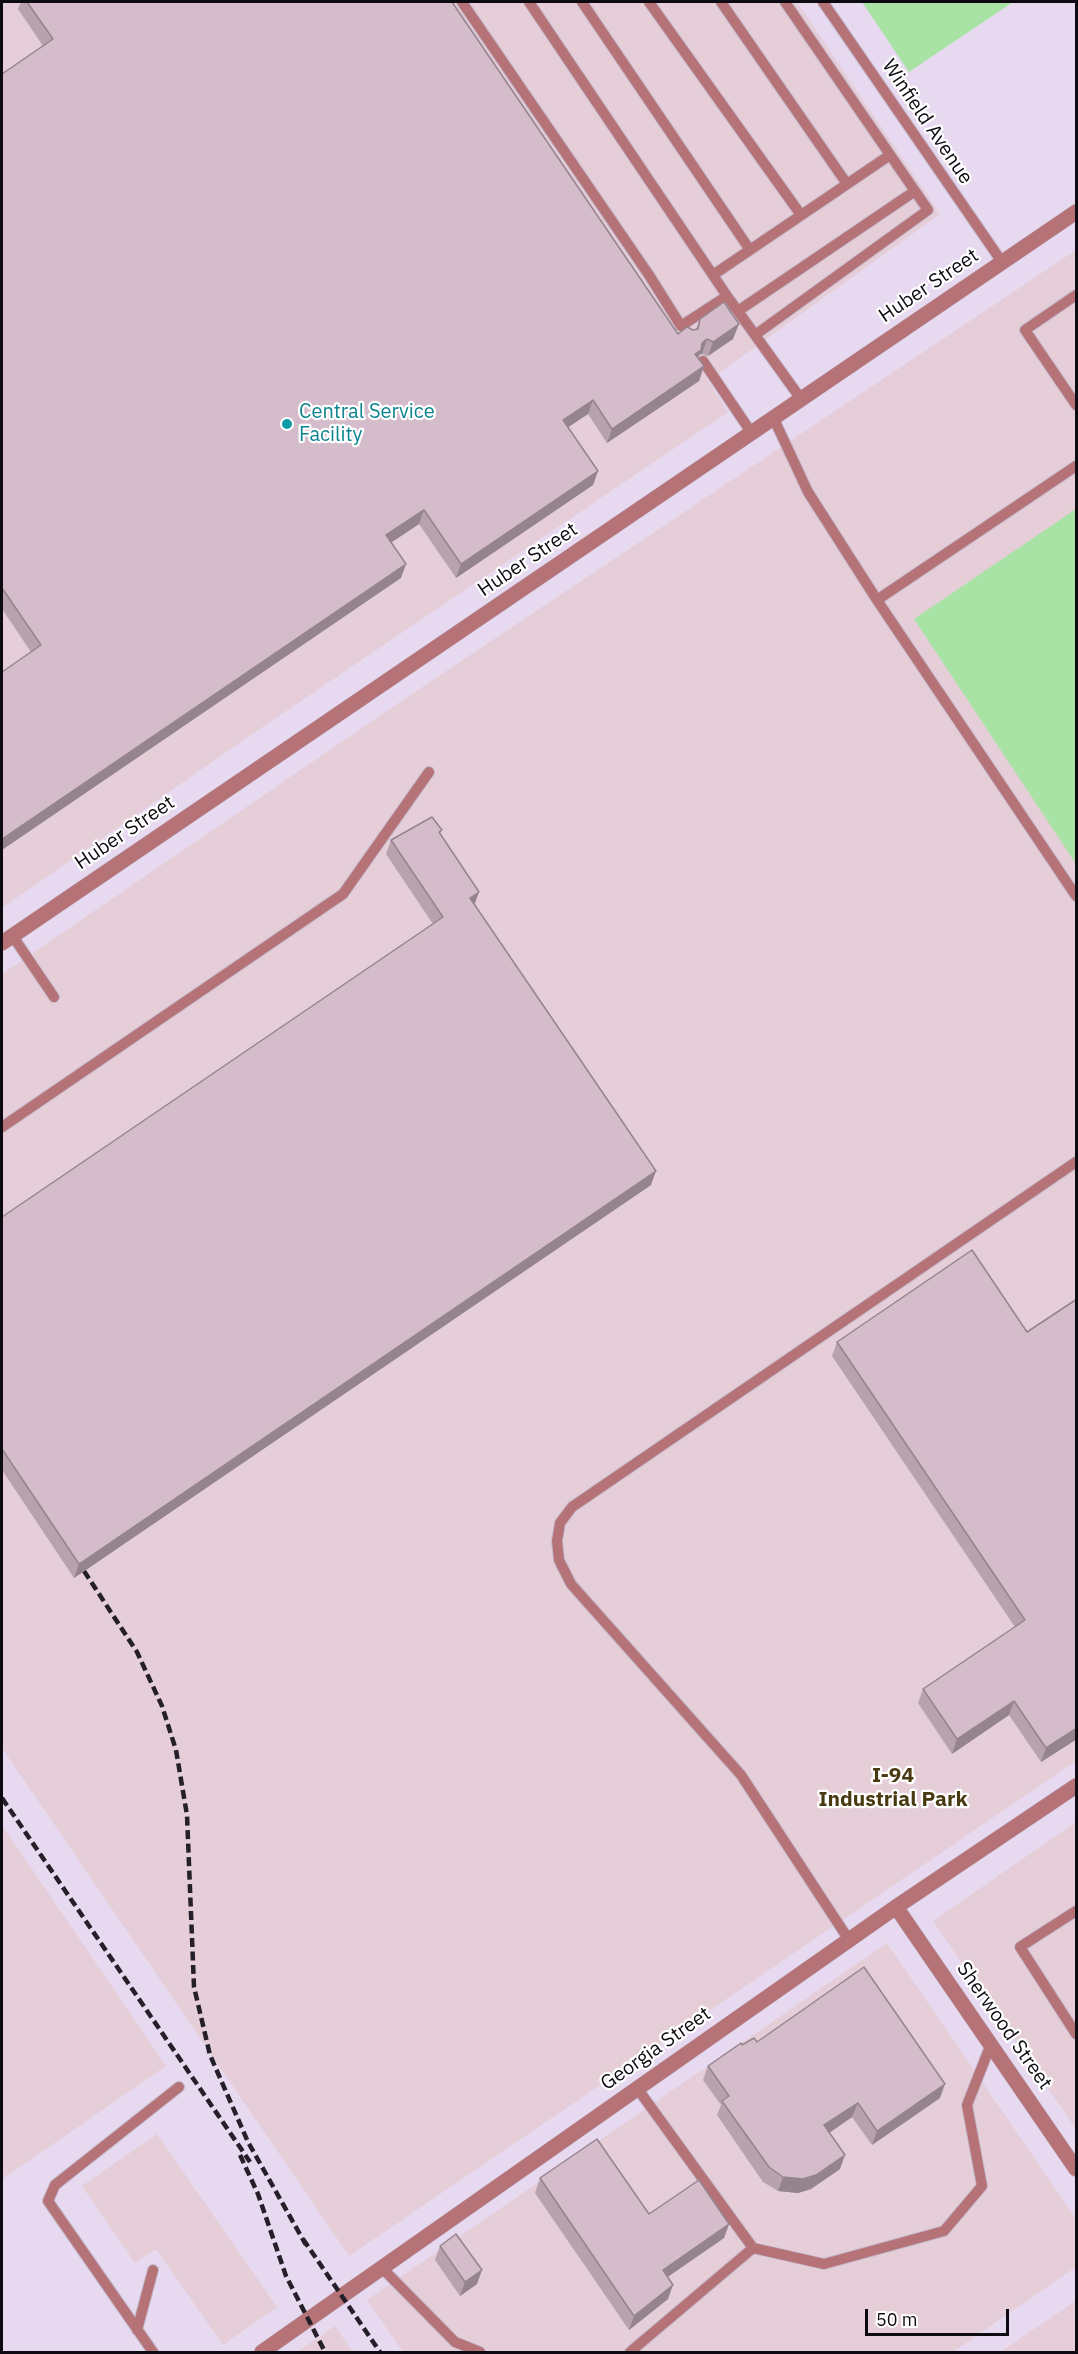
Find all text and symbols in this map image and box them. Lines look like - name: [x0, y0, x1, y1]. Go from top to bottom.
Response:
- street label: Winfield Avenue: [876, 55, 978, 189]
- street label: Huber Street: [875, 244, 983, 328]
- place label: Central Service Facility: [299, 400, 435, 447]
- marker: Central Service Facility: [280, 417, 294, 431]
- street label: Huber Street: [474, 518, 582, 602]
- street label: Huber Street: [71, 791, 179, 875]
- district label: I-94 Industrial Park: [818, 1763, 968, 1813]
- street label: Sherwood Street: [951, 1958, 1057, 2094]
- street label: Georgia Street: [596, 2002, 716, 2096]
- scale bar: [868, 2297, 1012, 2335]
- text: 50 m: [876, 2308, 918, 2331]

